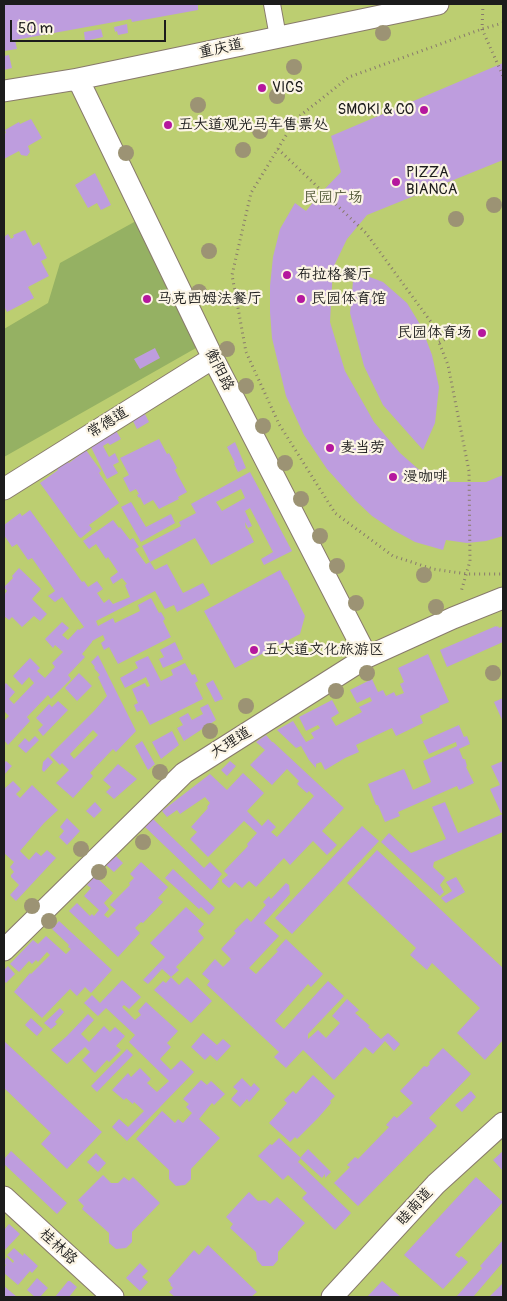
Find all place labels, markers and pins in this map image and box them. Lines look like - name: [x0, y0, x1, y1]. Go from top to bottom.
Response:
- place label: VICS: [272, 79, 303, 97]
- marker: VICS: [256, 82, 268, 94]
- place label: SMOKI & CO: [338, 101, 414, 119]
- marker: SMOKI & CO: [418, 104, 430, 116]
- place label: 五大道观光马车售票处: [178, 116, 328, 134]
- marker: 五大道观光马车售票处: [162, 119, 174, 131]
- place label: PIZZA BIANCA: [406, 164, 458, 199]
- marker: PIZZA BIANCA: [390, 176, 402, 188]
- place label: 布拉格餐厅: [297, 266, 372, 284]
- marker: 布拉格餐厅: [281, 269, 293, 281]
- place label: 马克西姆法餐厅: [157, 290, 262, 308]
- place label: 民园体育馆: [311, 290, 386, 308]
- marker: 马克西姆法餐厅: [141, 293, 153, 305]
- marker: 民园体育馆: [295, 293, 307, 305]
- place label: 民园体育场: [397, 324, 472, 342]
- marker: 民园体育场: [476, 327, 488, 339]
- place label: 麦当劳: [340, 439, 385, 457]
- marker: 麦当劳: [324, 442, 336, 454]
- place label: 漫咖啡: [403, 468, 448, 486]
- marker: 漫咖啡: [387, 471, 399, 483]
- place label: 五大道文化旅游区: [264, 641, 384, 659]
- marker: 五大道文化旅游区: [248, 644, 260, 656]

